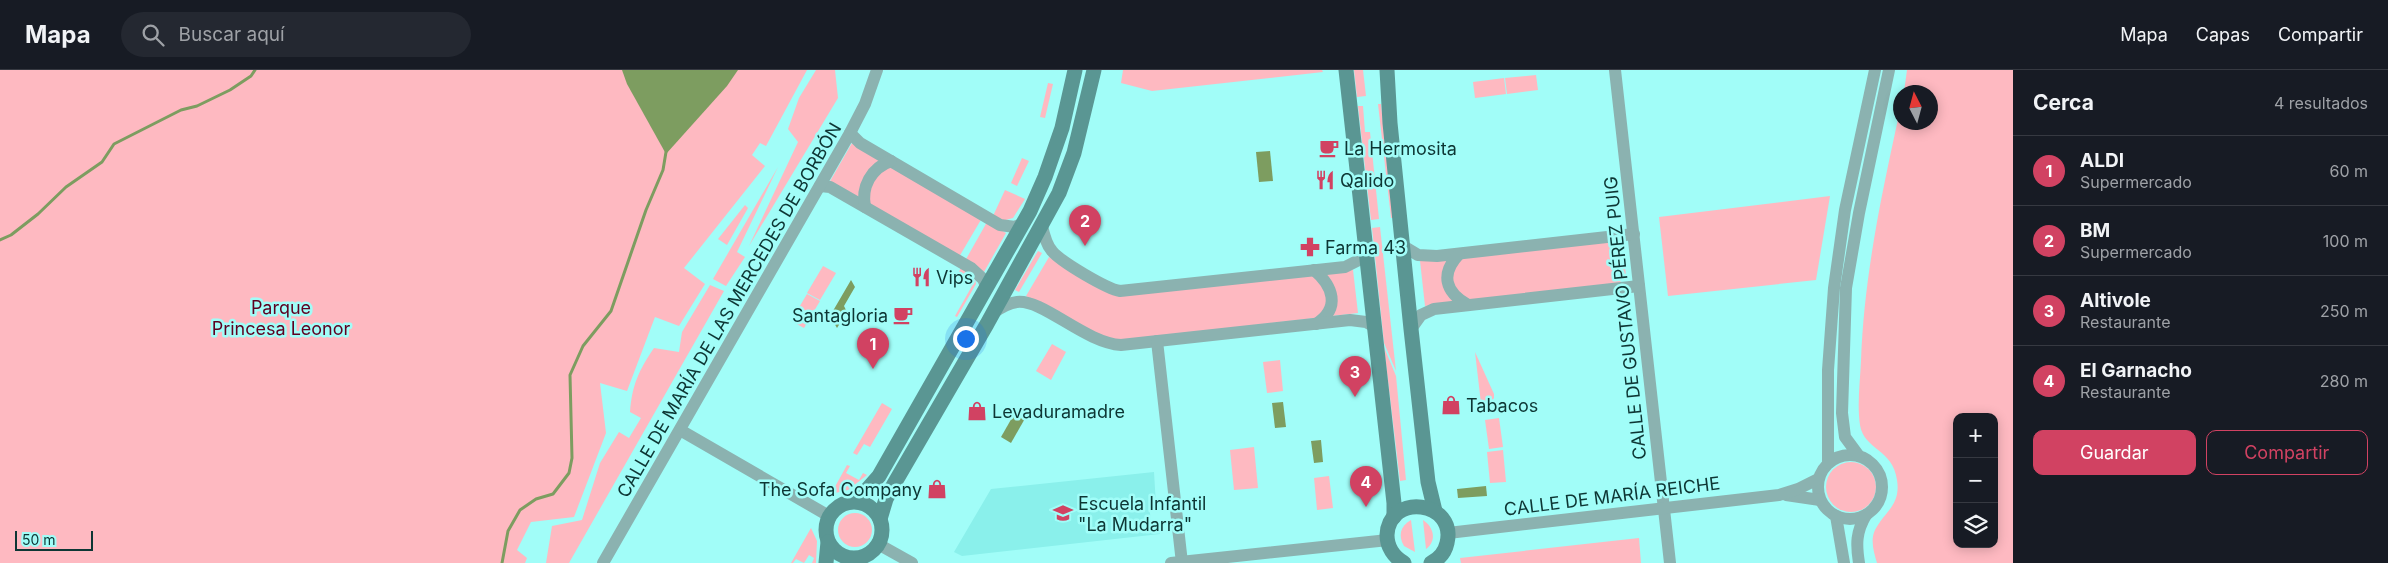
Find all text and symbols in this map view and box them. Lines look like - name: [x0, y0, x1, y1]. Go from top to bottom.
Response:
- search box: [121, 12, 471, 57]
- text: Mapa: [25, 20, 91, 49]
- icon: search: [139, 21, 167, 49]
- text: Buscar aquí: [179, 23, 285, 46]
- text: Mapa: [2120, 24, 2168, 45]
- text: Capas: [2196, 24, 2250, 45]
- text: Compartir: [2278, 24, 2363, 45]
- north arrow: [1893, 85, 1938, 130]
- text: Cerca: [2033, 90, 2094, 115]
- text: 4 resultados: [2274, 93, 2368, 113]
- street label: CALLE DE MARÍA DE LAS MERCEDES DE BORBÓN: [612, 118, 845, 501]
- cafe icon: La Hermosita: [1318, 137, 1340, 159]
- place label: La Hermosita: [1344, 138, 1457, 159]
- text: ALDI: [2080, 149, 2124, 172]
- text: 1: [2046, 161, 2052, 181]
- text: 60 m: [2329, 161, 2368, 181]
- restaurant icon: Qalido: [1314, 169, 1336, 191]
- place label: Qalido: [1340, 170, 1394, 191]
- text: Supermercado: [2080, 172, 2192, 192]
- street label: CALLE DE GUSTAVO PÉREZ PUIG: [1599, 175, 1650, 461]
- pin: 2: [1069, 205, 1101, 246]
- text: BM: [2080, 219, 2110, 242]
- text: 2: [2044, 231, 2054, 251]
- text: 100 m: [2323, 231, 2368, 251]
- pharmacy icon: Farma 43: [1299, 236, 1321, 258]
- place label: Farma 43: [1325, 237, 1406, 258]
- text: Supermercado: [2080, 242, 2192, 262]
- restaurant icon: Vips: [910, 266, 932, 288]
- place label: Vips: [936, 267, 973, 288]
- text: Altivole: [2080, 289, 2151, 312]
- park label: Parque Princesa Leonor: [212, 297, 351, 339]
- text: 3: [2044, 301, 2054, 321]
- text: 250 m: [2320, 301, 2368, 321]
- cafe icon: Santagloria: [892, 304, 914, 326]
- place label: Santagloria: [792, 305, 888, 326]
- text: Restaurante: [2080, 312, 2170, 332]
- your location: [953, 326, 979, 352]
- pin: 1: [857, 328, 889, 369]
- pin: 3: [1339, 356, 1371, 397]
- text: El Garnacho: [2080, 359, 2192, 382]
- text: 4: [2044, 371, 2054, 391]
- text: 280 m: [2320, 371, 2368, 391]
- text: Restaurante: [2080, 382, 2170, 402]
- shop icon: Tabacos: [1440, 394, 1462, 416]
- place label: Tabacos: [1466, 395, 1538, 416]
- shop icon: Levaduramadre: [966, 400, 988, 422]
- place label: Levaduramadre: [992, 401, 1125, 422]
- map controls: [1953, 413, 1998, 548]
- button: +: [1953, 413, 1998, 458]
- button: Guardar: [2033, 430, 2196, 475]
- button: Compartir: [2206, 430, 2368, 475]
- button: −: [1953, 458, 1998, 503]
- pin: 4: [1350, 466, 1382, 507]
- street label: CALLE DE MARÍA REICHE: [1503, 471, 1721, 520]
- shop icon: The Sofa Company: [926, 478, 948, 500]
- place label: The Sofa Company: [759, 479, 922, 500]
- place label: Escuela Infantil "La Mudarra": [1078, 493, 1206, 535]
- school or university icon: Escuela Infantil "La Mudarra": [1052, 502, 1074, 524]
- button: layers: [1953, 503, 1998, 548]
- scale bar: [15, 528, 92, 551]
- text: 50 m: [22, 531, 56, 548]

